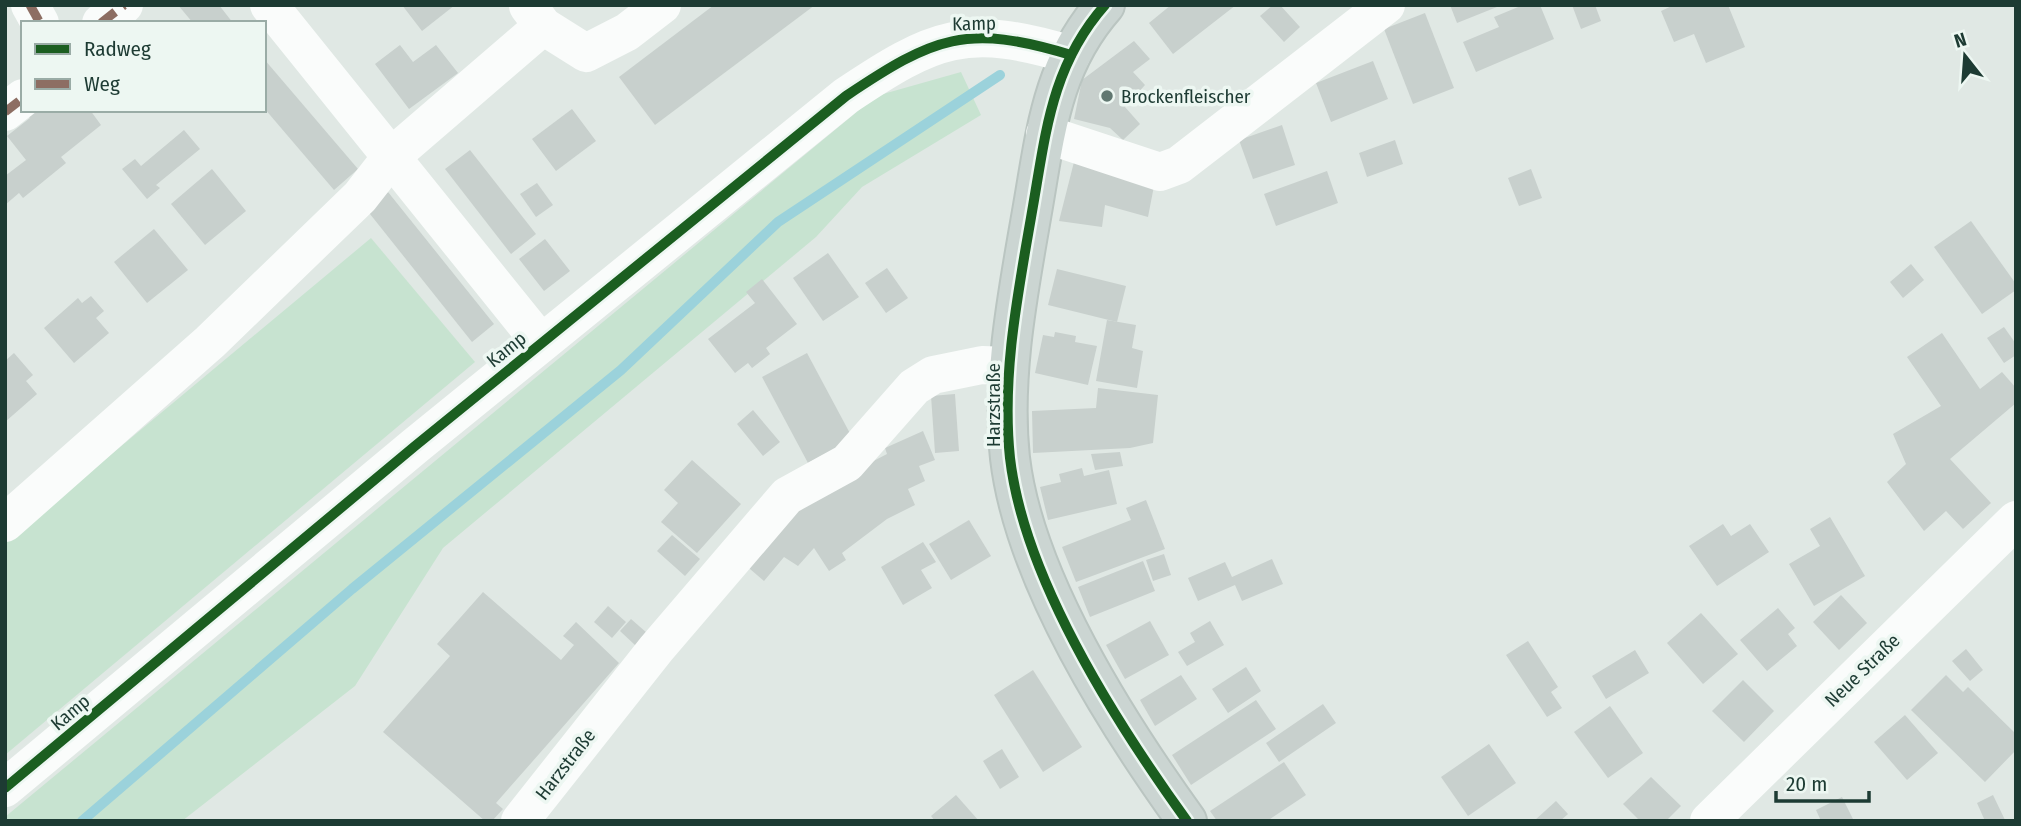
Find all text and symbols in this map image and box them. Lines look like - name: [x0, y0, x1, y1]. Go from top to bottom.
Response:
- street label: Kamp: [952, 12, 996, 35]
- legend: [21, 21, 266, 112]
- north arrow: [1930, 21, 2000, 91]
- text: N: [1951, 28, 1969, 53]
- text: Radweg: [84, 36, 151, 62]
- text: Weg: [84, 71, 120, 97]
- place label: Brockenfleischer: [1121, 85, 1251, 108]
- marker: Brockenfleischer: [1099, 88, 1115, 104]
- street label: Kamp: [482, 327, 531, 372]
- street label: Harzstraße: [982, 363, 1005, 447]
- street label: Neue Straße: [1820, 629, 1905, 712]
- street label: Kamp: [46, 689, 95, 735]
- street label: Harzstraße: [530, 724, 600, 804]
- scale bar: [1776, 760, 1869, 804]
- text: 20 m: [1786, 771, 1827, 797]

